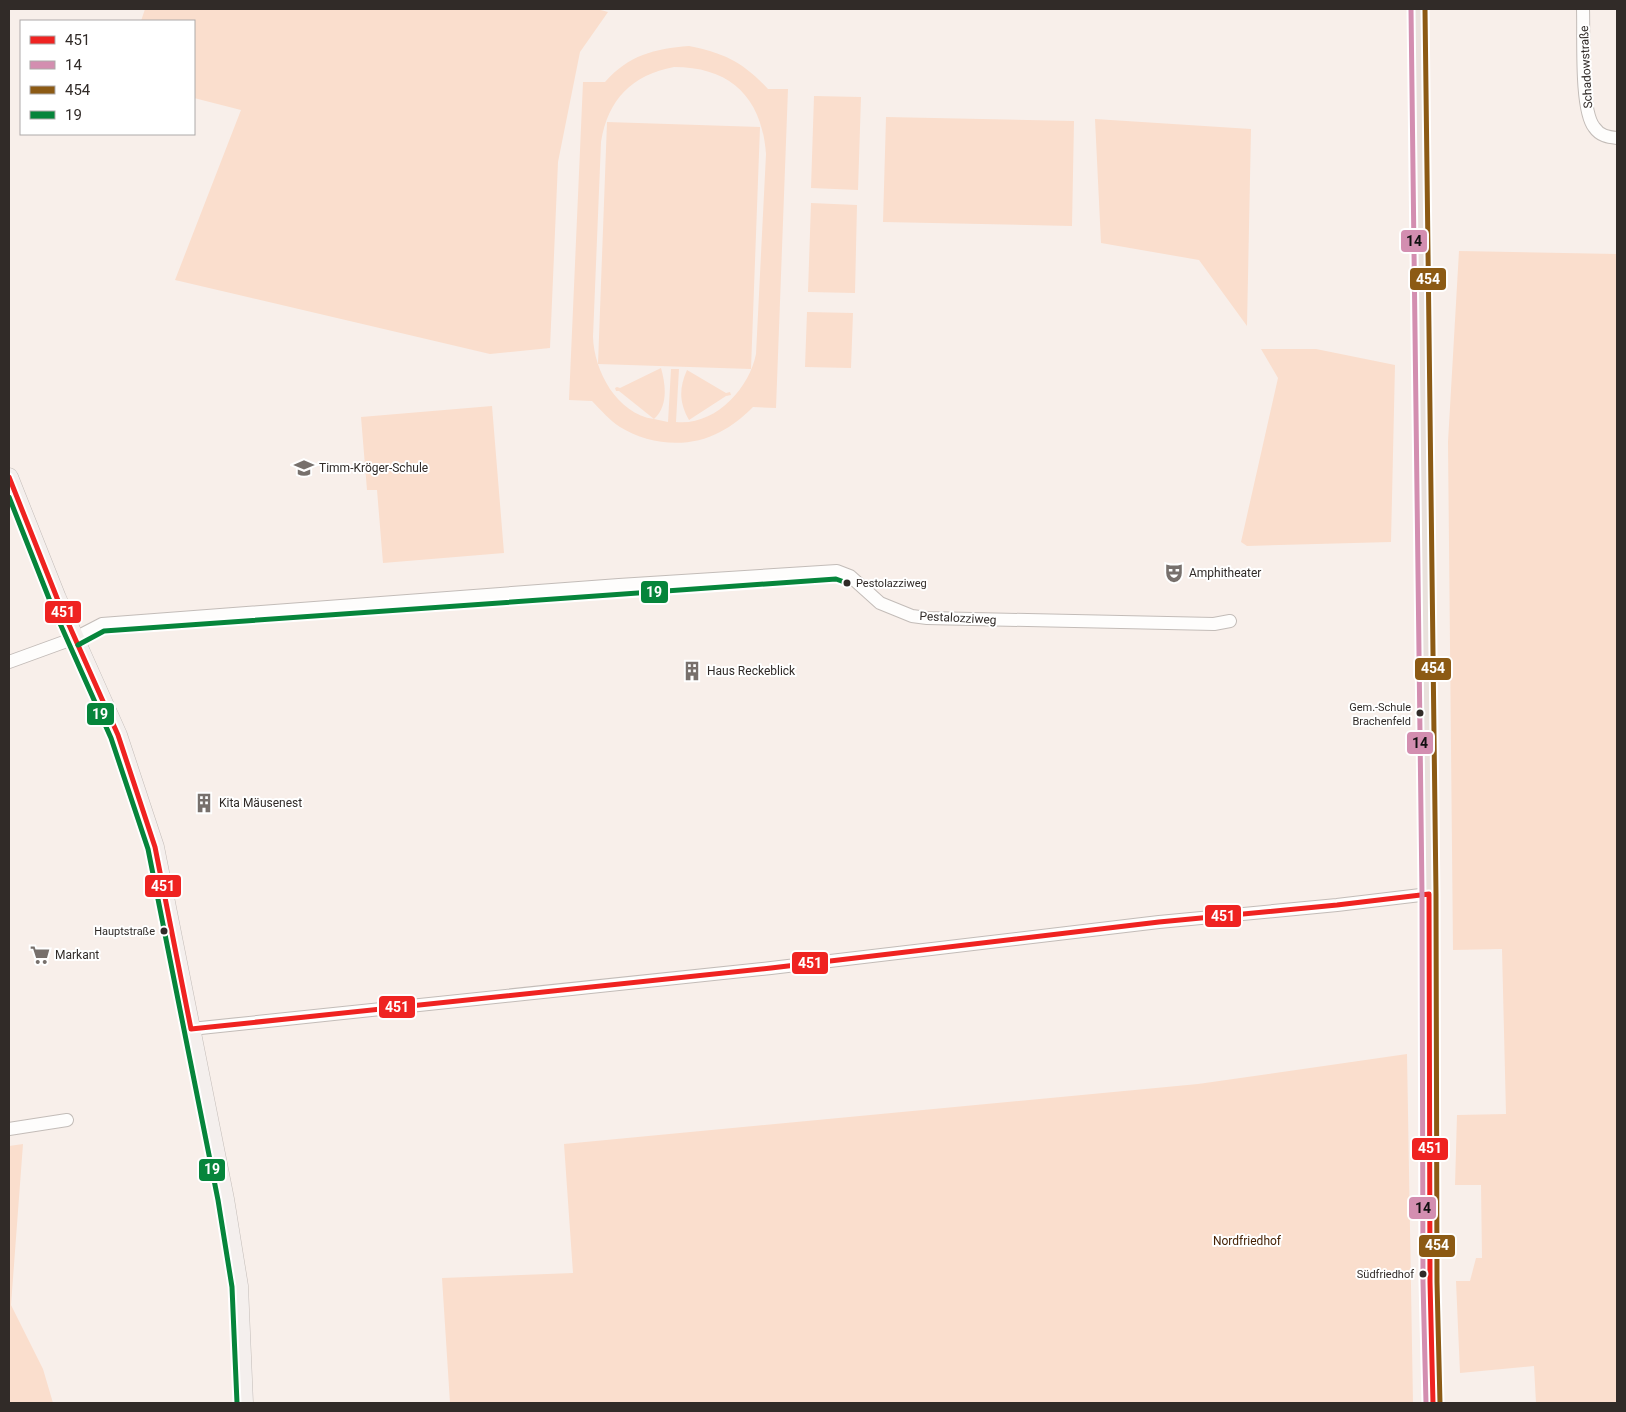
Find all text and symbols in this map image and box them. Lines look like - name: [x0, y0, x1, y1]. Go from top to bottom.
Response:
- legend: [20, 20, 195, 135]
- street label: Schadowstraße: [1577, 25, 1595, 109]
- text: 451: [65, 31, 90, 49]
- text: 14: [65, 56, 82, 74]
- text: 454: [65, 81, 91, 99]
- text: 19: [65, 106, 82, 124]
- line badge: 14: [1400, 229, 1428, 253]
- text: 14: [1406, 233, 1422, 249]
- line badge: 454: [1409, 267, 1447, 291]
- text: 454: [1416, 271, 1440, 287]
- school or university icon: Timm-Kröger-Schule: [293, 457, 315, 479]
- place label: Timm-Kröger-Schule: [319, 461, 428, 475]
- theatre icon: Amphitheater: [1163, 562, 1185, 584]
- place label: Amphitheater: [1189, 566, 1261, 580]
- place label: Pestolazziweg: [856, 577, 927, 590]
- marker: Pestolazziweg: [842, 578, 852, 588]
- line badge: 19: [640, 580, 669, 604]
- text: 19: [646, 584, 662, 600]
- line badge: 451: [44, 600, 82, 624]
- text: 451: [51, 604, 75, 620]
- street label: Pestalozziweg: [919, 609, 997, 627]
- line badge: 454: [1414, 657, 1452, 681]
- building icon: Haus Reckeblick: [681, 660, 703, 682]
- text: 454: [1421, 660, 1445, 676]
- place label: Haus Reckeblick: [707, 664, 796, 678]
- place label: Gem.-Schule Brachenfeld: [1349, 701, 1411, 728]
- line badge: 19: [86, 702, 115, 726]
- text: 19: [92, 706, 108, 722]
- marker: Gem.-Schule Brachenfeld: [1415, 708, 1425, 718]
- line badge: 14: [1406, 731, 1434, 755]
- text: 14: [1412, 735, 1428, 751]
- building icon: Kita Mäusenest: [193, 792, 215, 814]
- place label: Kita Mäusenest: [219, 796, 302, 810]
- line badge: 451: [144, 874, 182, 898]
- text: 451: [151, 878, 175, 894]
- line badge: 451: [1204, 904, 1242, 928]
- text: 451: [1211, 908, 1235, 924]
- place label: Hauptstraße: [94, 925, 155, 938]
- marker: Hauptstraße: [159, 926, 169, 936]
- supermarket icon: Markant: [29, 944, 51, 966]
- place label: Markant: [55, 948, 99, 962]
- line badge: 451: [791, 951, 829, 975]
- text: 451: [798, 955, 822, 971]
- line badge: 451: [378, 995, 416, 1019]
- text: 451: [385, 999, 409, 1015]
- line badge: 451: [1411, 1137, 1449, 1161]
- text: 451: [1418, 1140, 1442, 1156]
- line badge: 19: [198, 1158, 226, 1182]
- text: 19: [204, 1161, 220, 1177]
- line badge: 14: [1408, 1196, 1437, 1220]
- text: 14: [1415, 1200, 1431, 1216]
- park label: Nordfriedhof: [1213, 1234, 1282, 1248]
- line badge: 454: [1418, 1234, 1456, 1258]
- text: 454: [1425, 1237, 1449, 1253]
- place label: Südfriedhof: [1357, 1268, 1414, 1281]
- marker: Südfriedhof: [1418, 1269, 1428, 1279]

